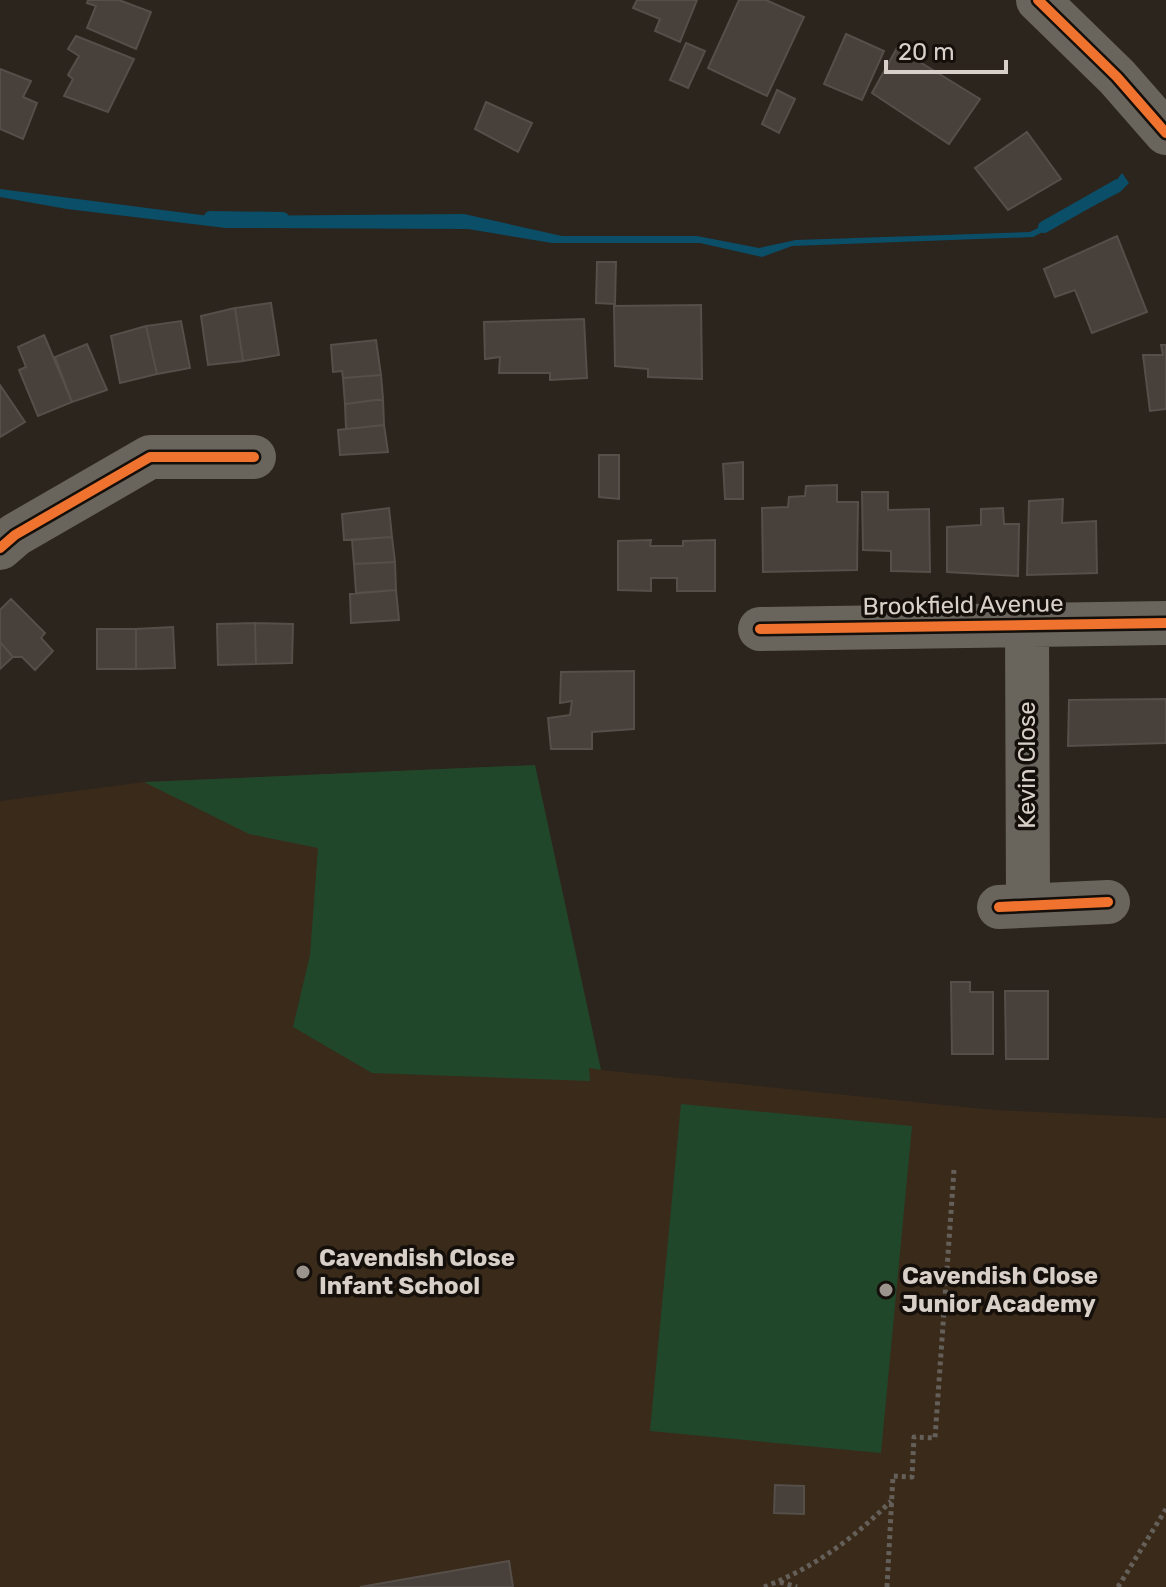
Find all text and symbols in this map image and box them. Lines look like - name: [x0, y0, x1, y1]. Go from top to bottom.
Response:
- scale bar: [886, 24, 1006, 74]
- text: 20 m: [898, 38, 955, 66]
- street label: Brookfield Avenue: [862, 589, 1064, 621]
- street label: Kevin Close: [1013, 701, 1041, 829]
- place label: Cavendish Close Infant School: [319, 1244, 515, 1300]
- place label: Cavendish Close Junior Academy: [902, 1262, 1098, 1318]
- marker: Cavendish Close Infant School: [294, 1263, 312, 1281]
- marker: Cavendish Close Junior Academy: [877, 1281, 895, 1299]

